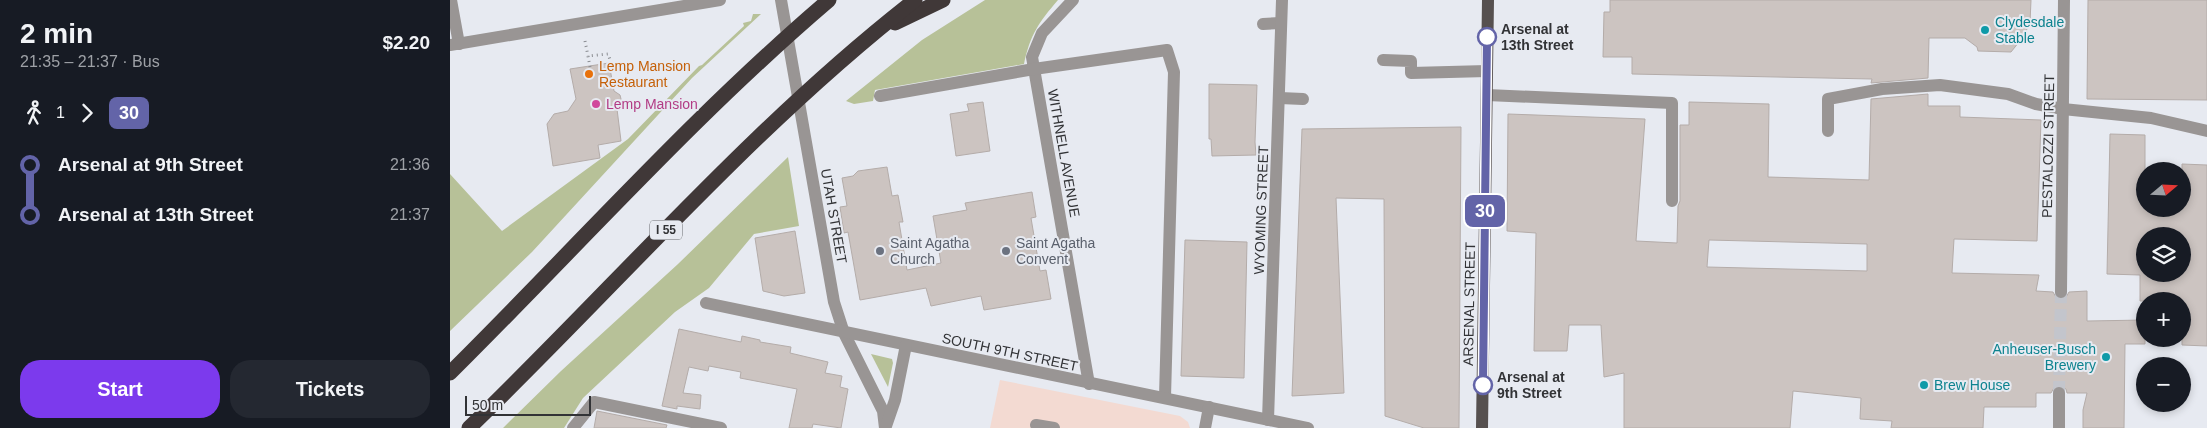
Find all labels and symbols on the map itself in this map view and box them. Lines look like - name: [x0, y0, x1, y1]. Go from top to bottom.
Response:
- place label: Clydesdale Stable: [1995, 14, 2064, 46]
- place label: Arsenal at 13th Street: [1501, 21, 1574, 53]
- marker: Clydesdale Stable: [1979, 24, 1991, 36]
- marker: Arsenal at 13th Street: [1477, 27, 1497, 47]
- place label: Lemp Mansion Restaurant: [599, 58, 691, 90]
- marker: Lemp Mansion Restaurant: [583, 68, 595, 80]
- street label: PESTALOZZI STREET: [2039, 74, 2057, 218]
- street label: WITHNELL AVENUE: [1045, 88, 1083, 218]
- place label: Lemp Mansion: [606, 96, 698, 112]
- marker: Lemp Mansion: [590, 98, 602, 110]
- street label: WYOMING STREET: [1251, 145, 1271, 275]
- north arrow: [2136, 162, 2191, 218]
- street label: UTAH STREET: [818, 167, 850, 265]
- line badge: 30: [1462, 195, 1508, 227]
- road number: I 55: [650, 220, 682, 240]
- place label: Saint Agatha Church: [890, 235, 970, 267]
- place label: Saint Agatha Convent: [1016, 235, 1096, 267]
- street label: ARSENAL STREET: [1460, 241, 1478, 366]
- marker: Saint Agatha Church: [874, 245, 886, 257]
- marker: Saint Agatha Convent: [1000, 245, 1012, 257]
- street label: SOUTH 9TH STREET: [941, 330, 1080, 374]
- place label: Anheuser-Busch Brewery: [1992, 341, 2096, 373]
- marker: Anheuser-Busch Brewery: [2100, 351, 2112, 363]
- place label: Arsenal at 9th Street: [1497, 369, 1565, 401]
- marker: Arsenal at 9th Street: [1473, 375, 1493, 395]
- place label: Brew House: [1934, 377, 2010, 393]
- marker: Brew House: [1918, 379, 1930, 391]
- scale bar: [465, 393, 591, 416]

